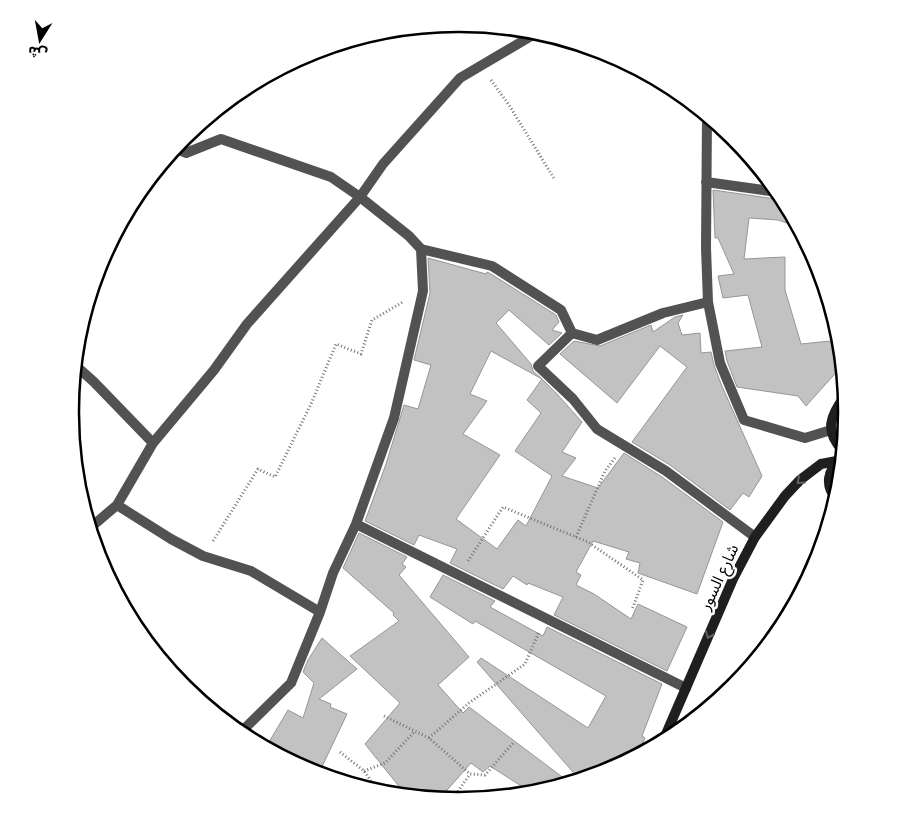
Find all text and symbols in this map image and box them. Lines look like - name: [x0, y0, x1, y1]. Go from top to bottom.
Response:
- north arrow: [15, 15, 65, 65]
- text: ش: [27, 43, 48, 62]
- one-way arrow: [796, 475, 805, 484]
- street label: شارع السور: [696, 541, 745, 615]
- one-way arrow: [705, 630, 716, 639]

